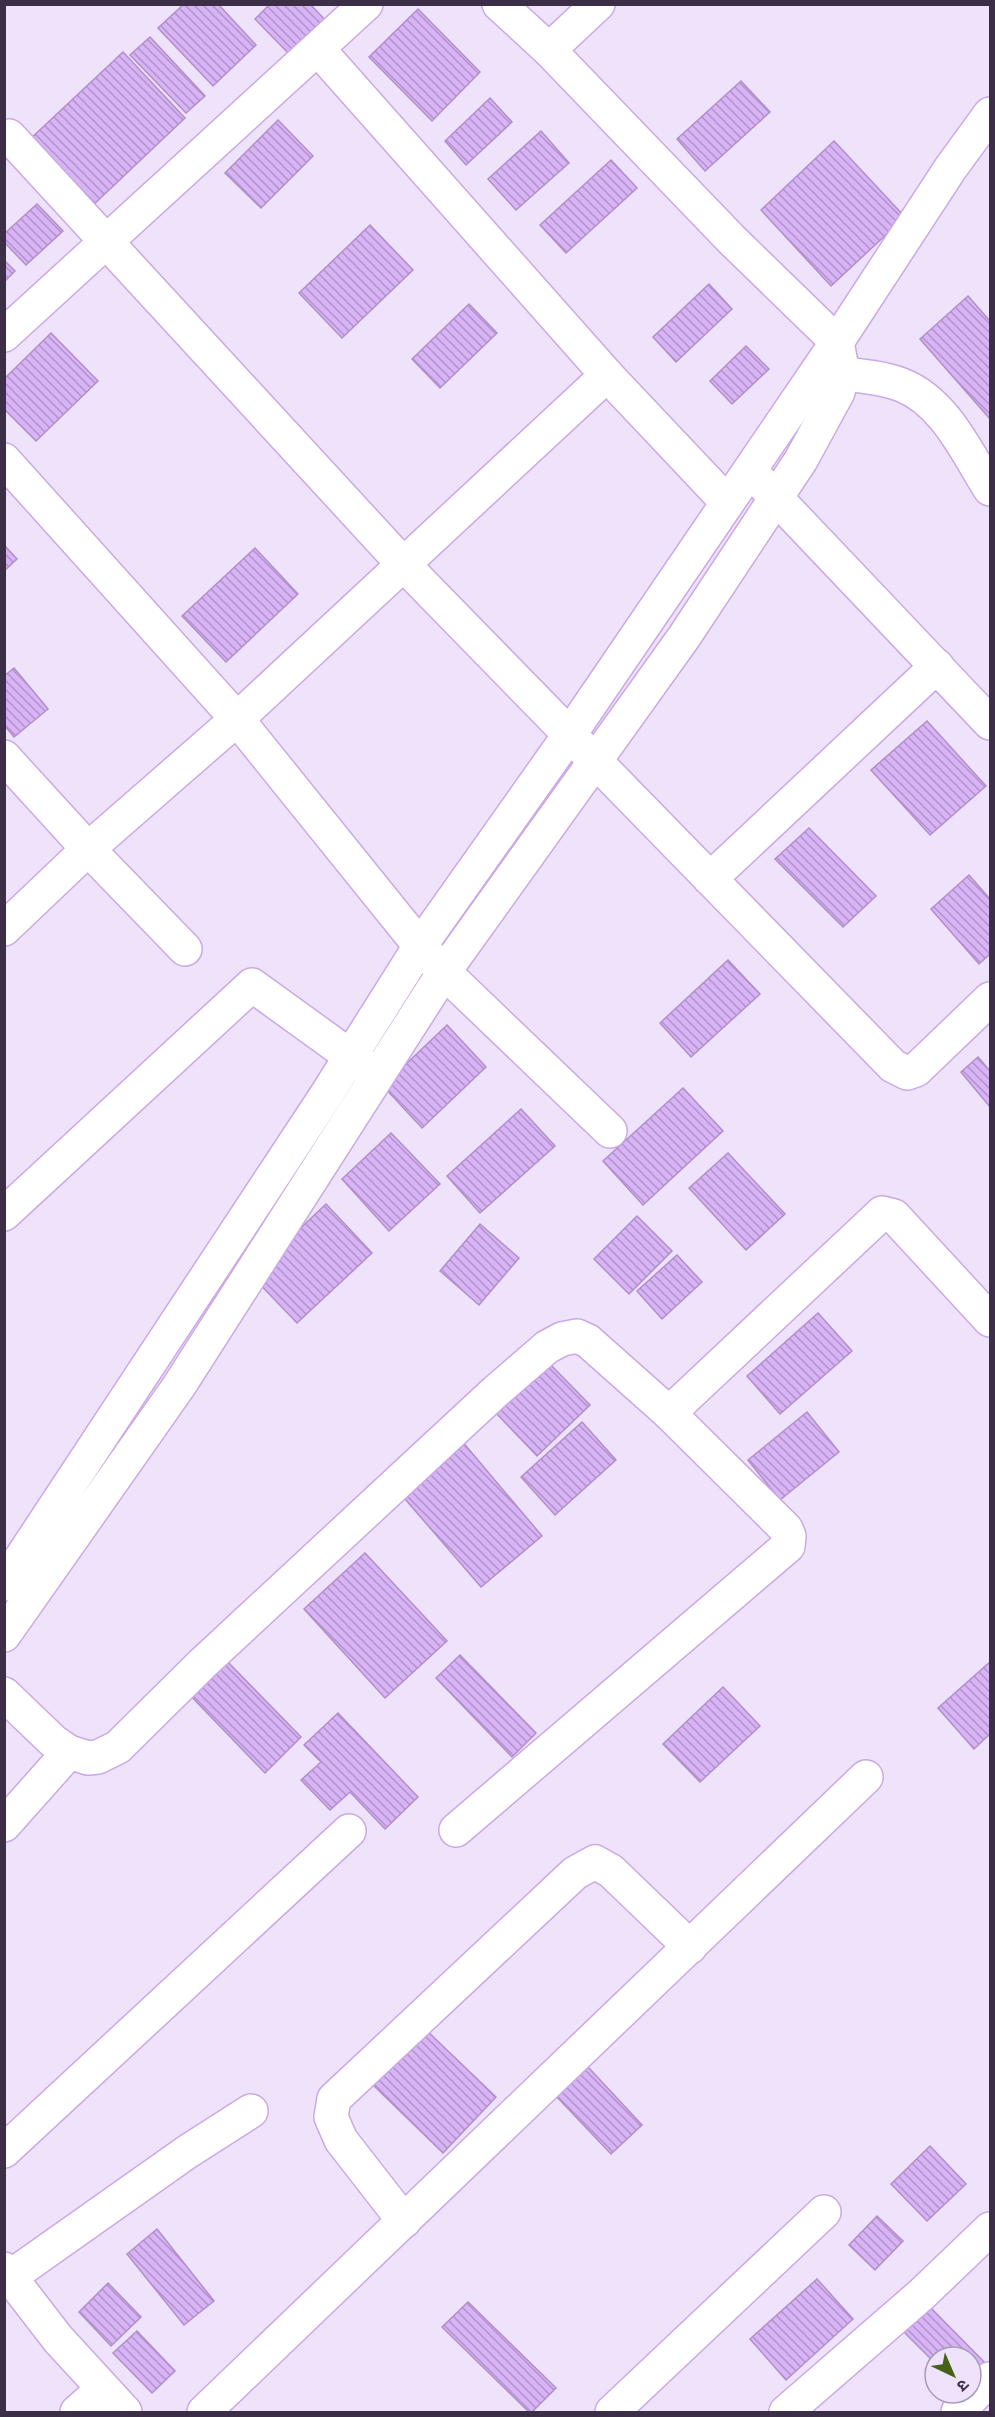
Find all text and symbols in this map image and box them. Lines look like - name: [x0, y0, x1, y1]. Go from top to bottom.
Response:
- north arrow: [923, 2345, 983, 2405]
- text: उ: [952, 2375, 974, 2397]

